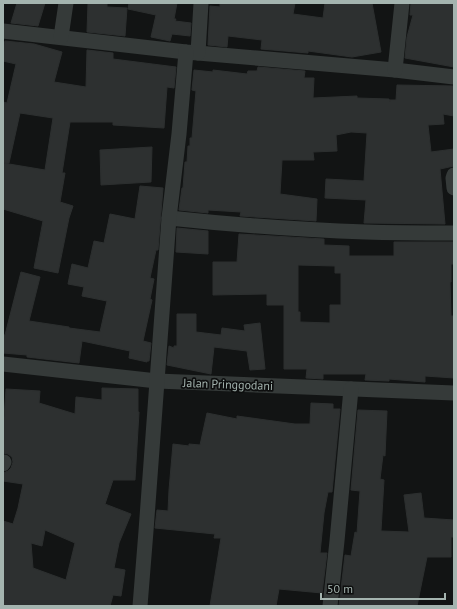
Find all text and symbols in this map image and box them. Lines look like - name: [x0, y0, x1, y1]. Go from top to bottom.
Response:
- street label: Jalan Pringgodani: [182, 375, 273, 393]
- scale bar: [321, 575, 445, 601]
- text: 50 m: [327, 581, 353, 596]

